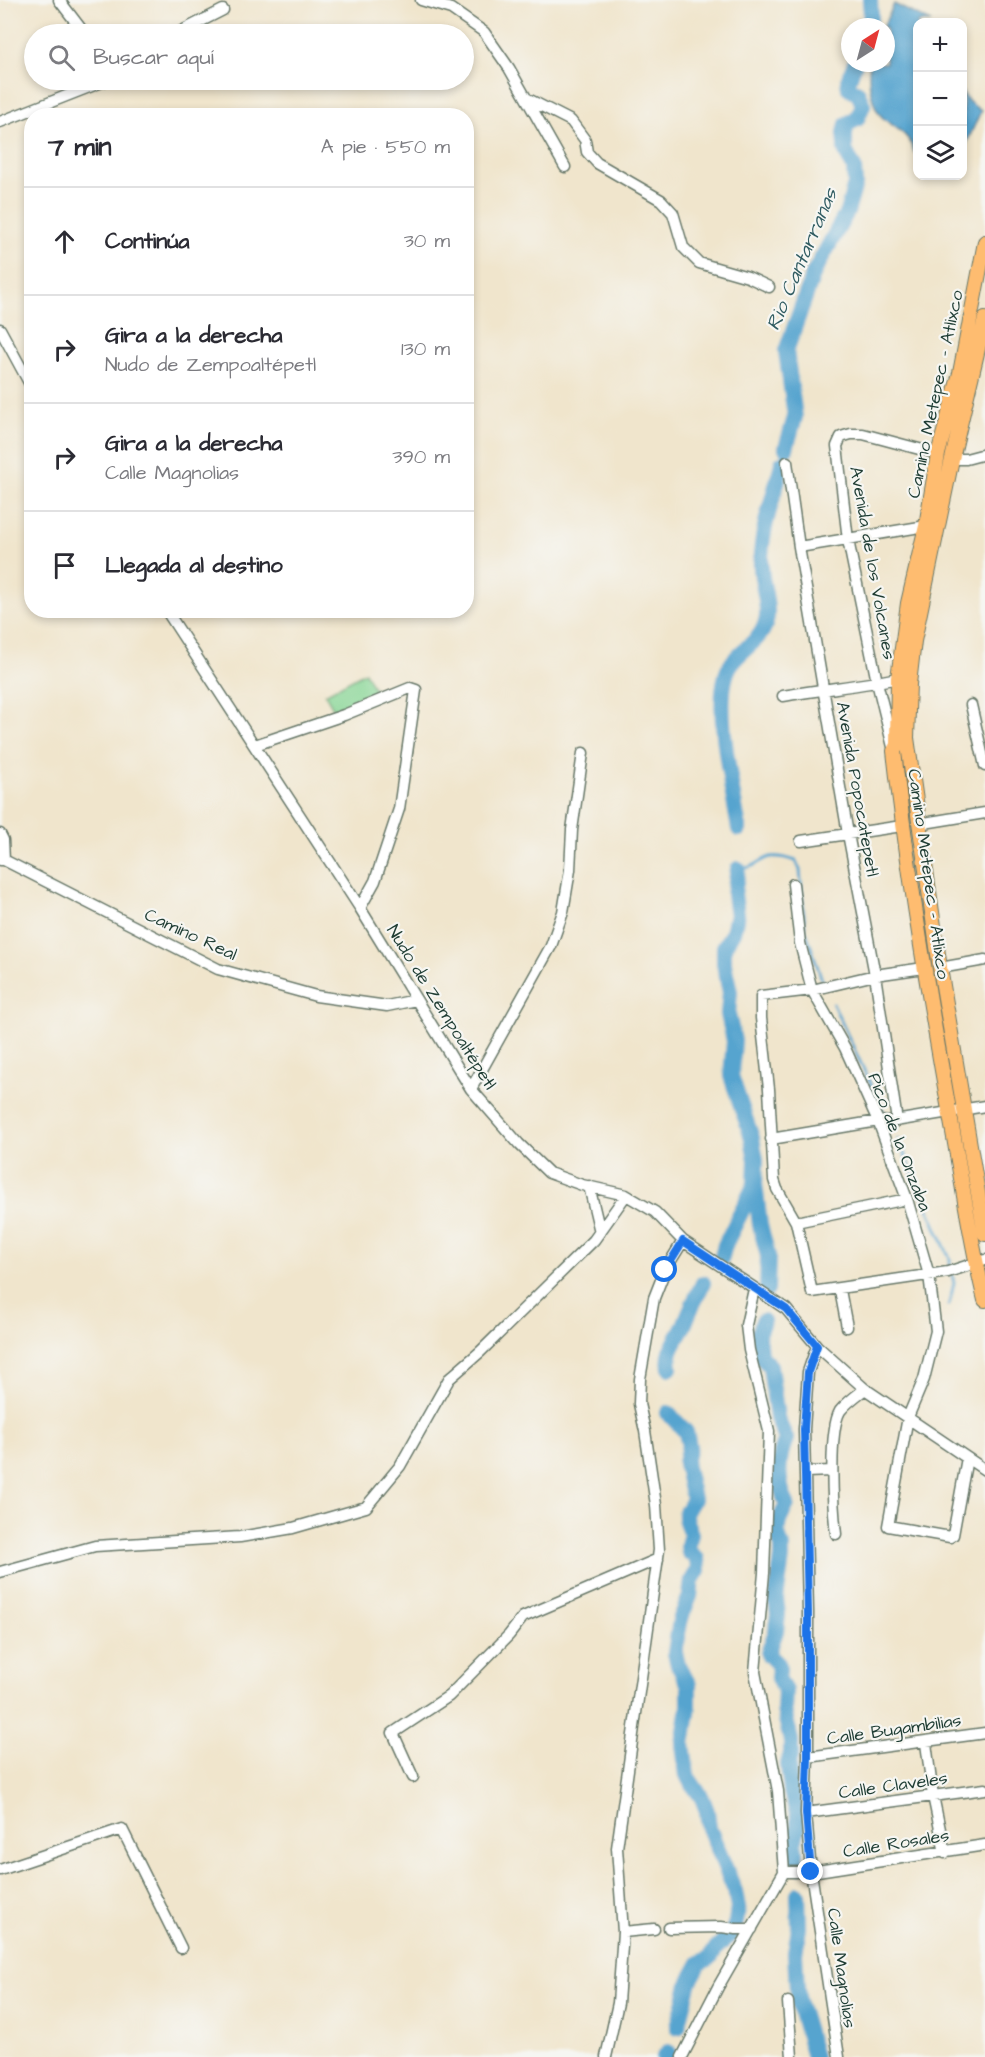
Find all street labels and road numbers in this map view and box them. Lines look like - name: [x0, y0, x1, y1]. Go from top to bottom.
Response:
- street label: Camino Metepec - Atlixco: [901, 288, 970, 500]
- street label: Avenida de los Volcanes: [843, 464, 902, 662]
- street label: Avenida Popocatepetl: [830, 700, 885, 879]
- street label: Camino Metepec - Atlixco: [901, 767, 956, 981]
- street label: Camino Real: [140, 902, 241, 967]
- street label: Nudo de Zempoaltépetl: [381, 920, 503, 1095]
- street label: Pico de la Onzaba: [862, 1069, 937, 1215]
- street label: Calle Bugambilias: [825, 1708, 963, 1752]
- street label: Calle Claveles: [837, 1765, 949, 1806]
- street label: Calle Rosales: [841, 1823, 951, 1864]
- street label: Calle Magnolias: [820, 1907, 862, 2030]

